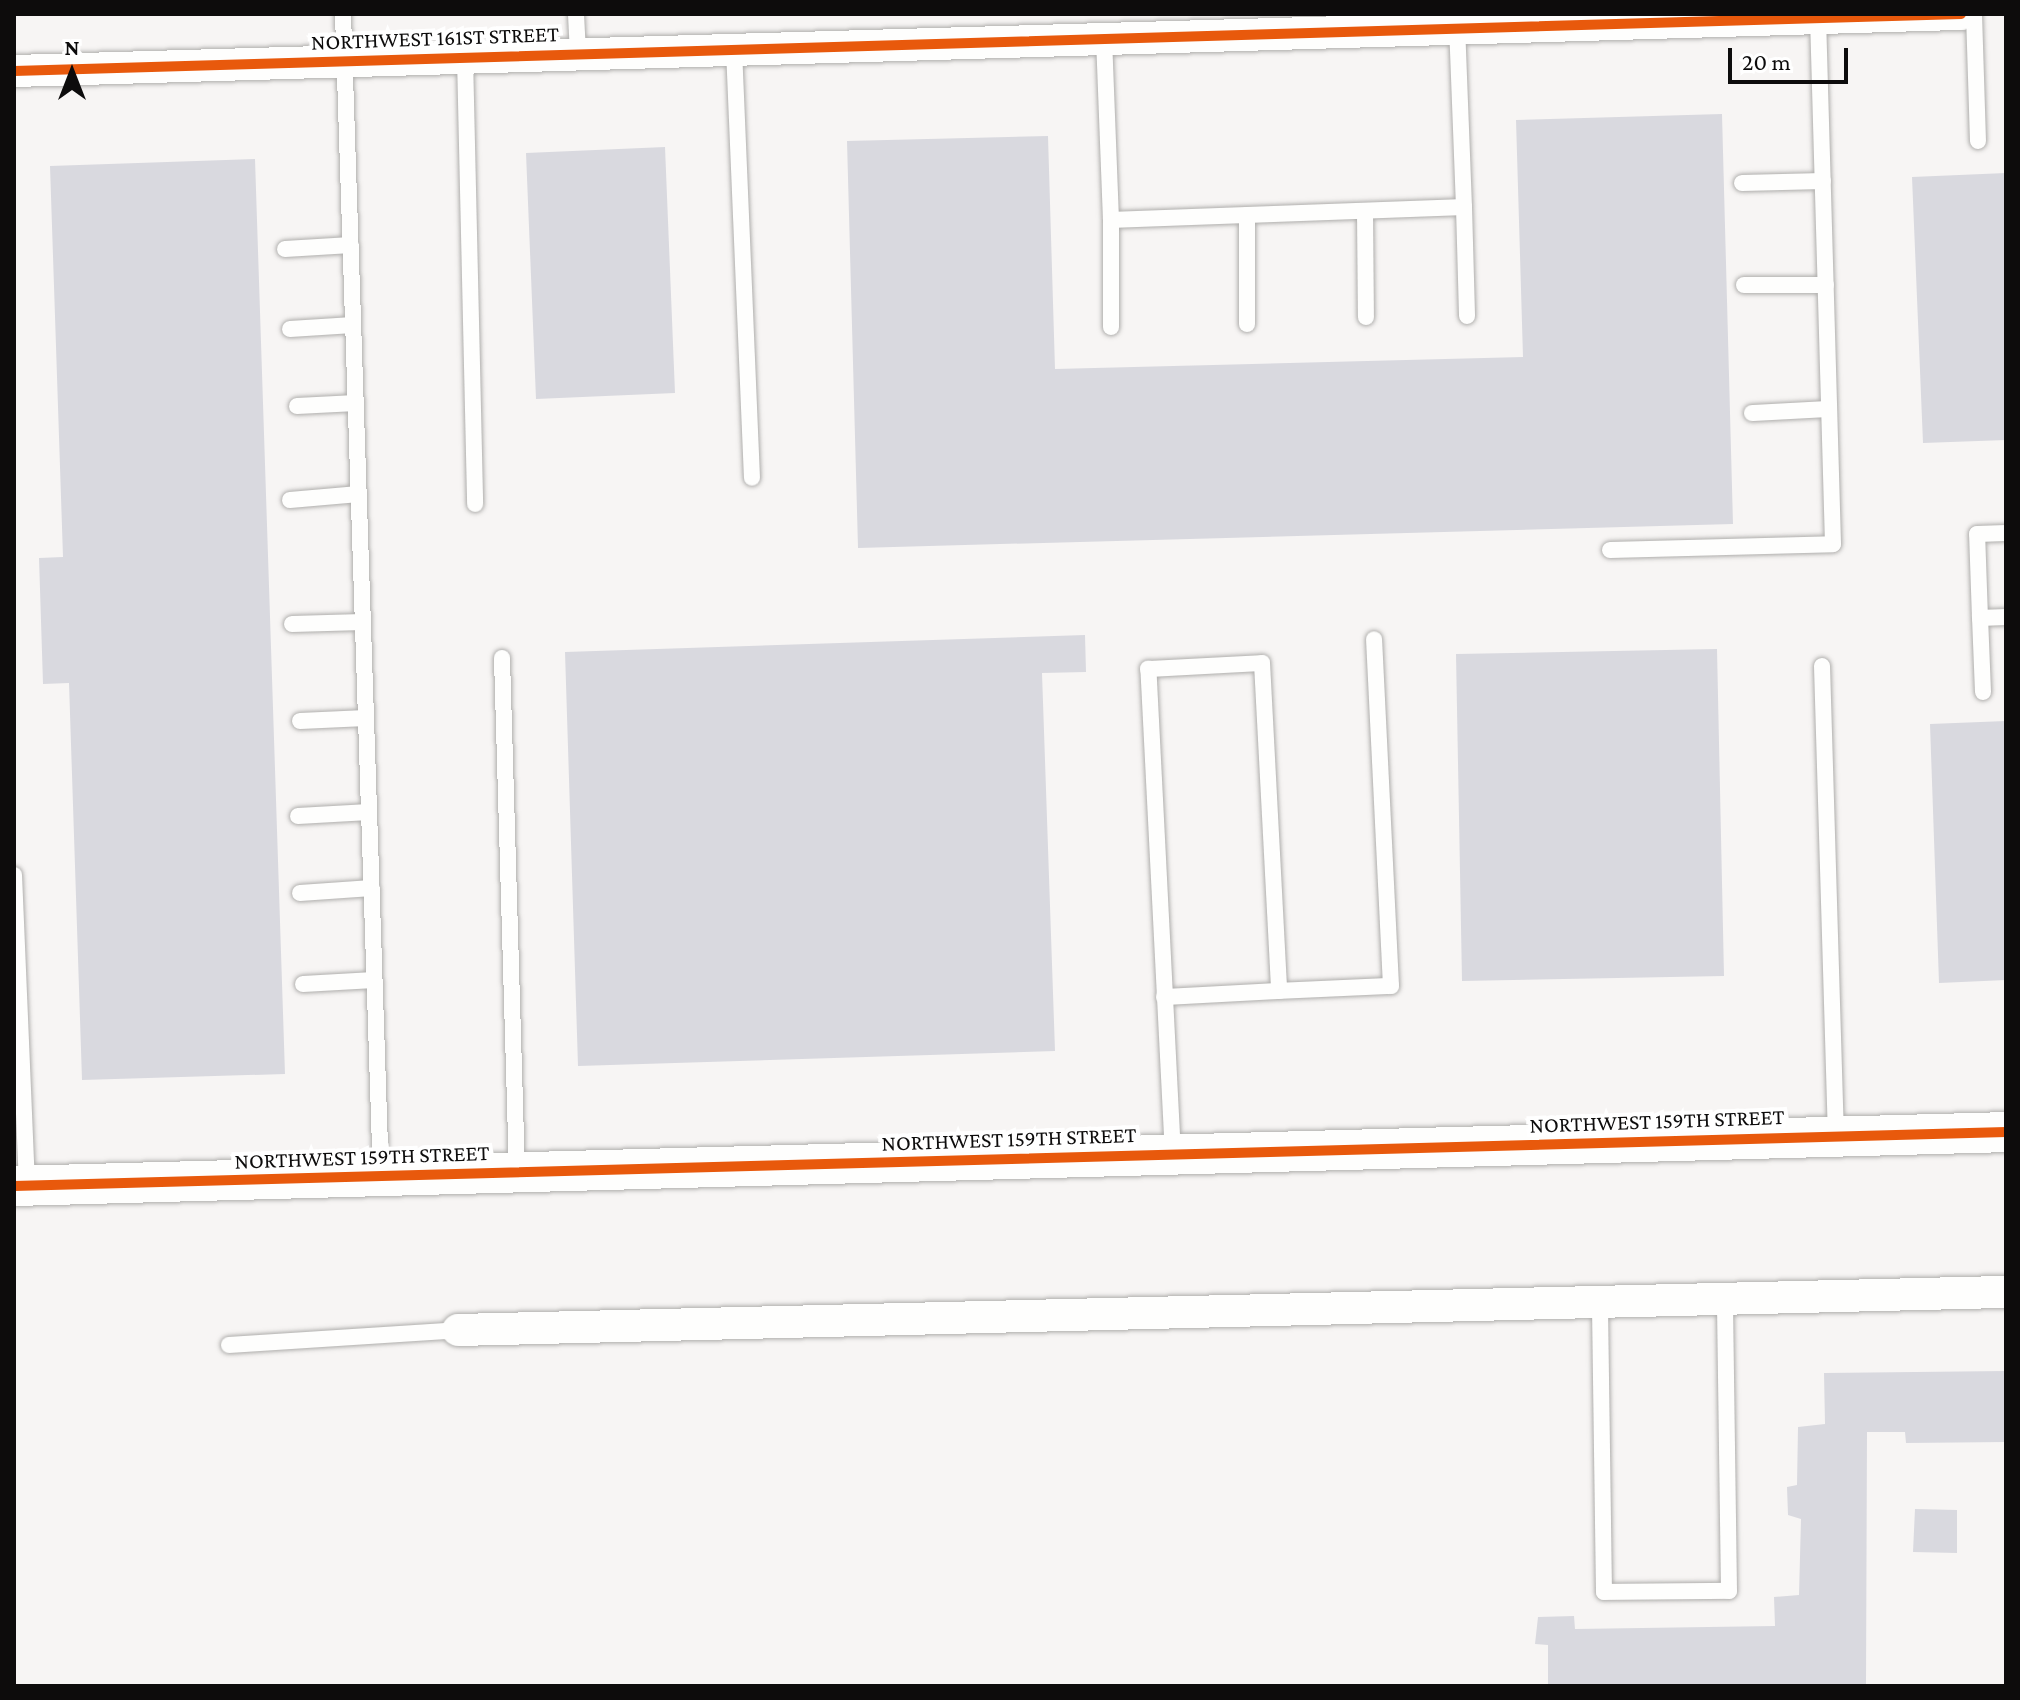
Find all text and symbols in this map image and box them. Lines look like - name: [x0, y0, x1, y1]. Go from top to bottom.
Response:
- street label: NORTHWEST 161ST STREET: [311, 20, 559, 56]
- north arrow: [32, 32, 112, 112]
- scale bar: [1732, 32, 1852, 82]
- text: N: [65, 35, 80, 60]
- text: 20 m: [1742, 48, 1791, 75]
- street label: NORTHWEST 159TH STREET: [1529, 1103, 1785, 1139]
- street label: NORTHWEST 159TH STREET: [881, 1121, 1137, 1157]
- street label: NORTHWEST 159TH STREET: [234, 1139, 490, 1175]

